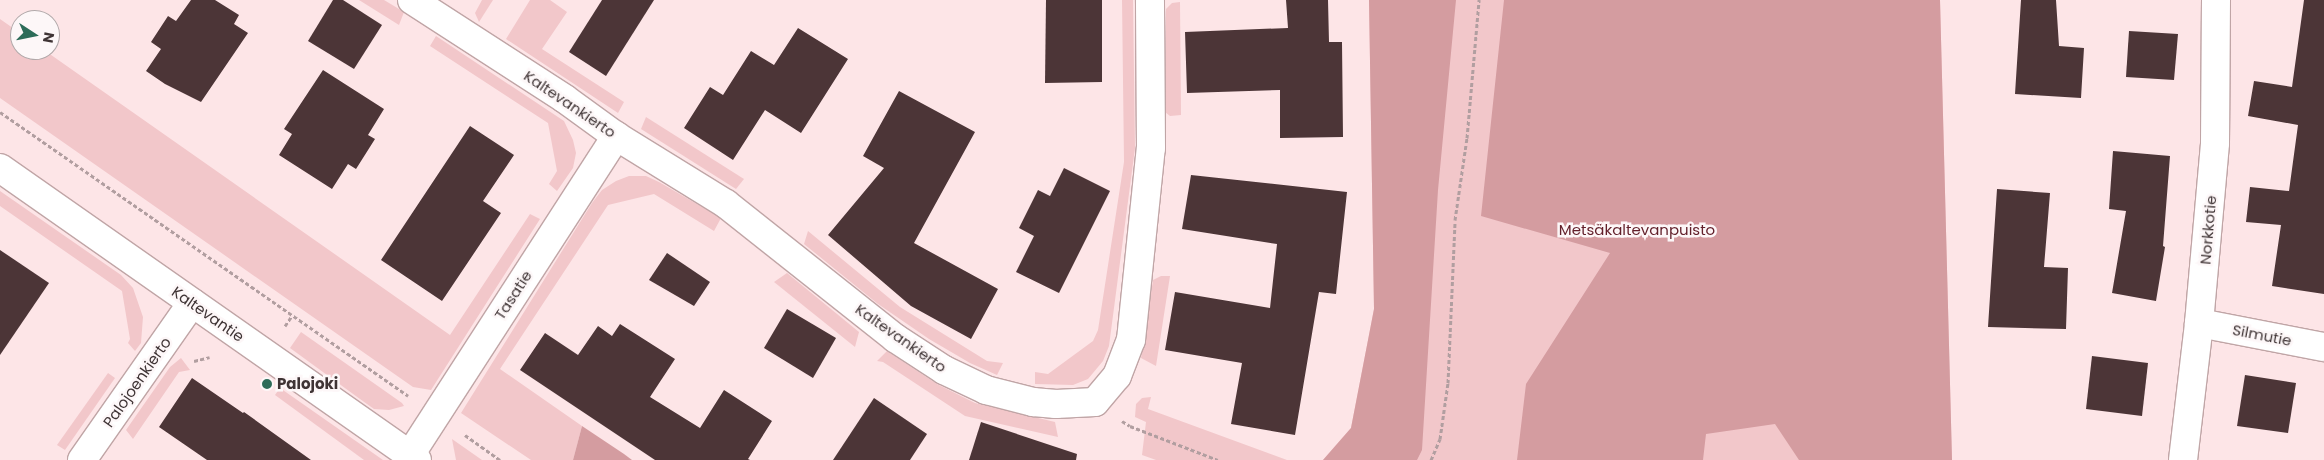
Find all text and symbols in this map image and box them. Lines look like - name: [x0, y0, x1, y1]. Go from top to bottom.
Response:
- north arrow: [10, 10, 60, 60]
- text: N: [38, 31, 60, 45]
- street label: Kaltevankierto: [521, 67, 619, 141]
- street label: Norkkotie: [2196, 195, 2220, 265]
- park label: Metsäkaltevanpuisto: [1559, 221, 1715, 239]
- street label: Tasatie: [491, 267, 535, 323]
- street label: Kaltevantie: [168, 282, 248, 346]
- street label: Kaltevankierto: [852, 300, 950, 376]
- street label: Silmutie: [2231, 320, 2293, 350]
- street label: Palojoenkierto: [99, 334, 175, 430]
- place label: Palojoki: [277, 375, 338, 393]
- marker: Palojoki: [261, 378, 273, 390]

